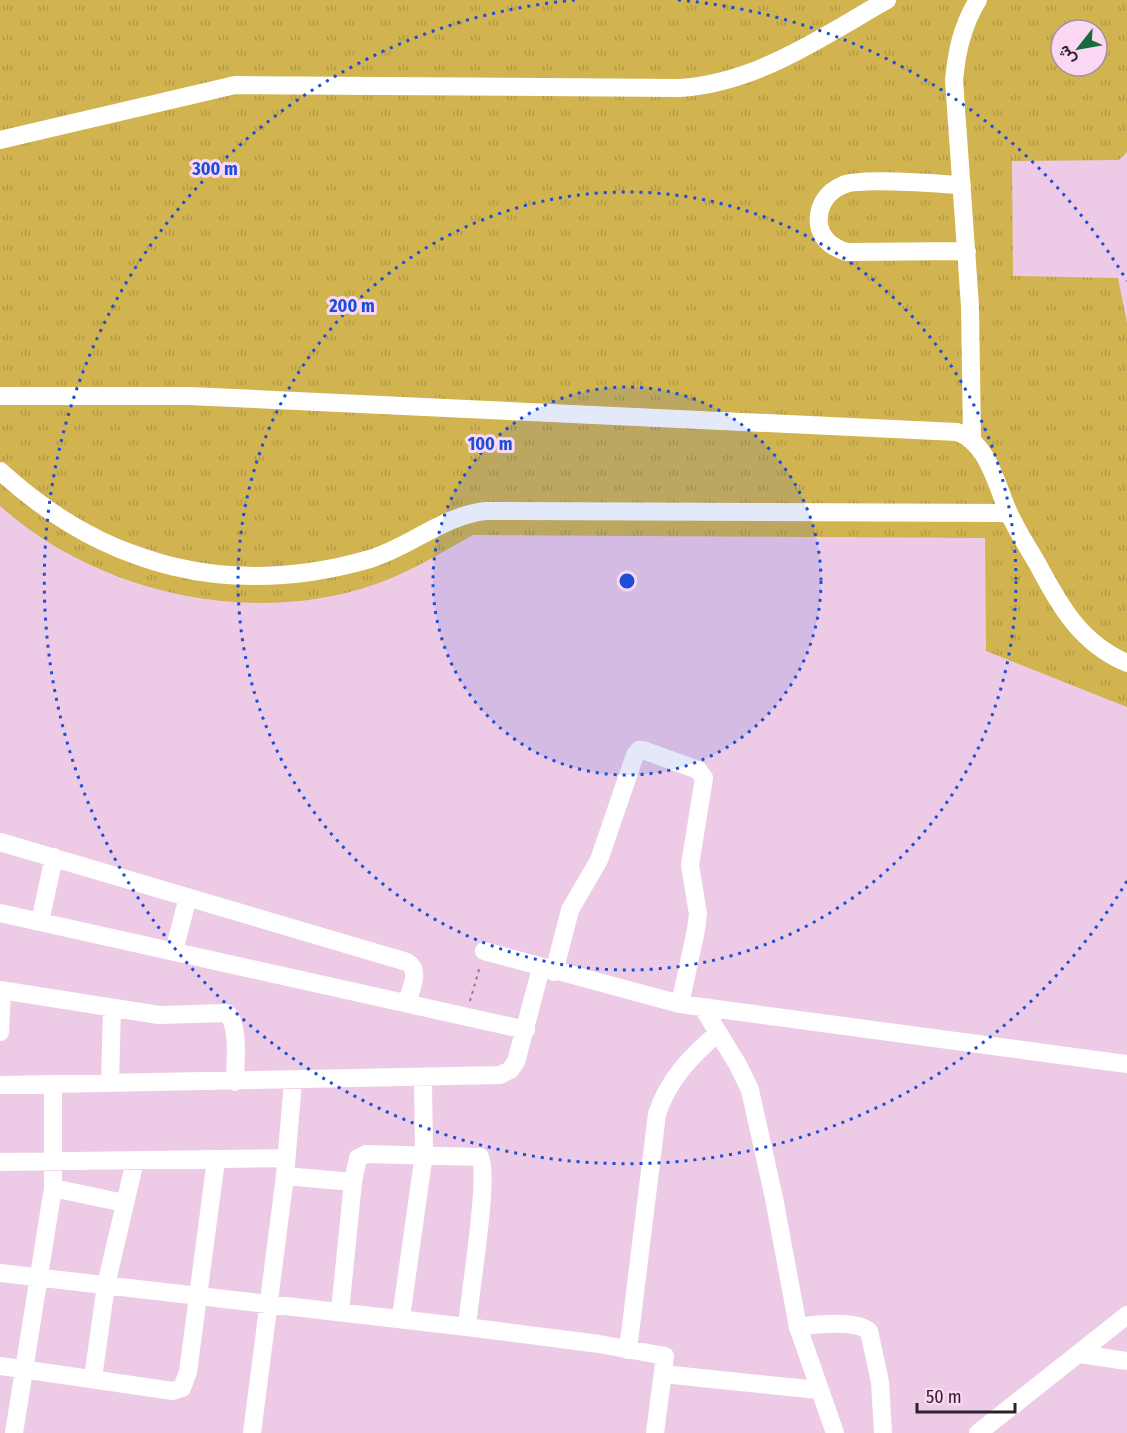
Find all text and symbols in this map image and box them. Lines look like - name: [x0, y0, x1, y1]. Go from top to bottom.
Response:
- north arrow: [1049, 18, 1109, 78]
- text: ش: [1053, 42, 1080, 69]
- text: 300 m: [191, 158, 238, 180]
- text: 200 m: [328, 295, 375, 317]
- text: 100 m: [468, 433, 512, 455]
- centre of rings: [617, 571, 637, 591]
- scale bar: [917, 1376, 1014, 1414]
- text: 50 m: [926, 1386, 962, 1408]

